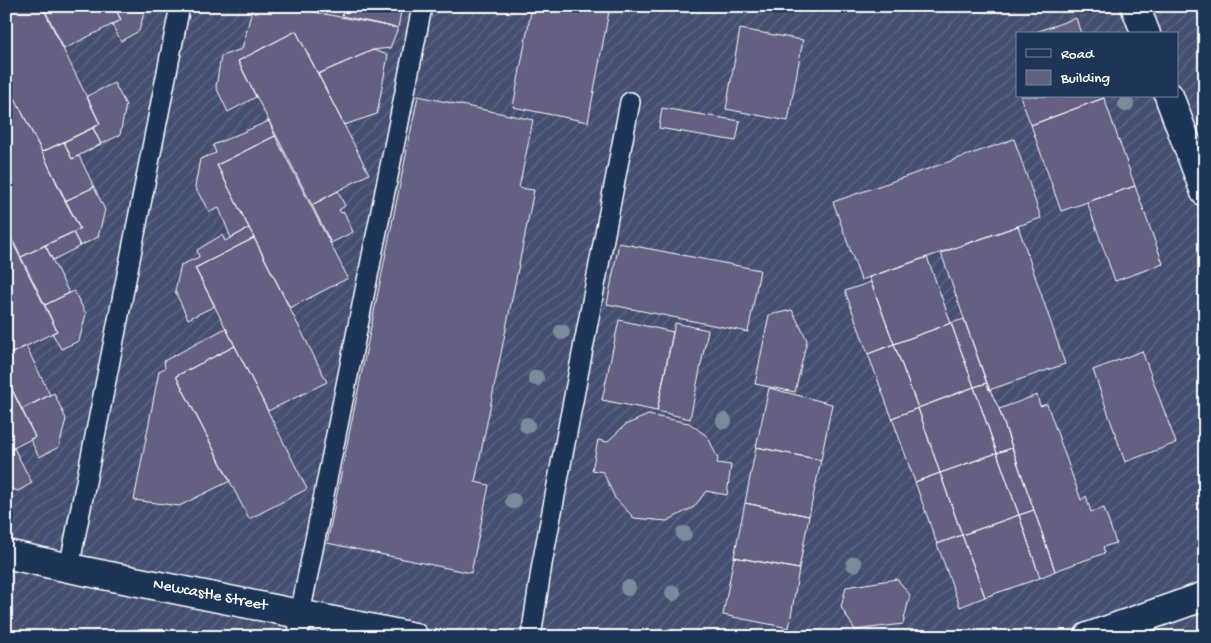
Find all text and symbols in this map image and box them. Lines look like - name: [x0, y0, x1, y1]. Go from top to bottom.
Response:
- legend: [1016, 32, 1178, 98]
- text: Road: [1061, 46, 1095, 64]
- text: Building: [1060, 70, 1110, 88]
- street label: Newcastle Street: [151, 576, 270, 617]

